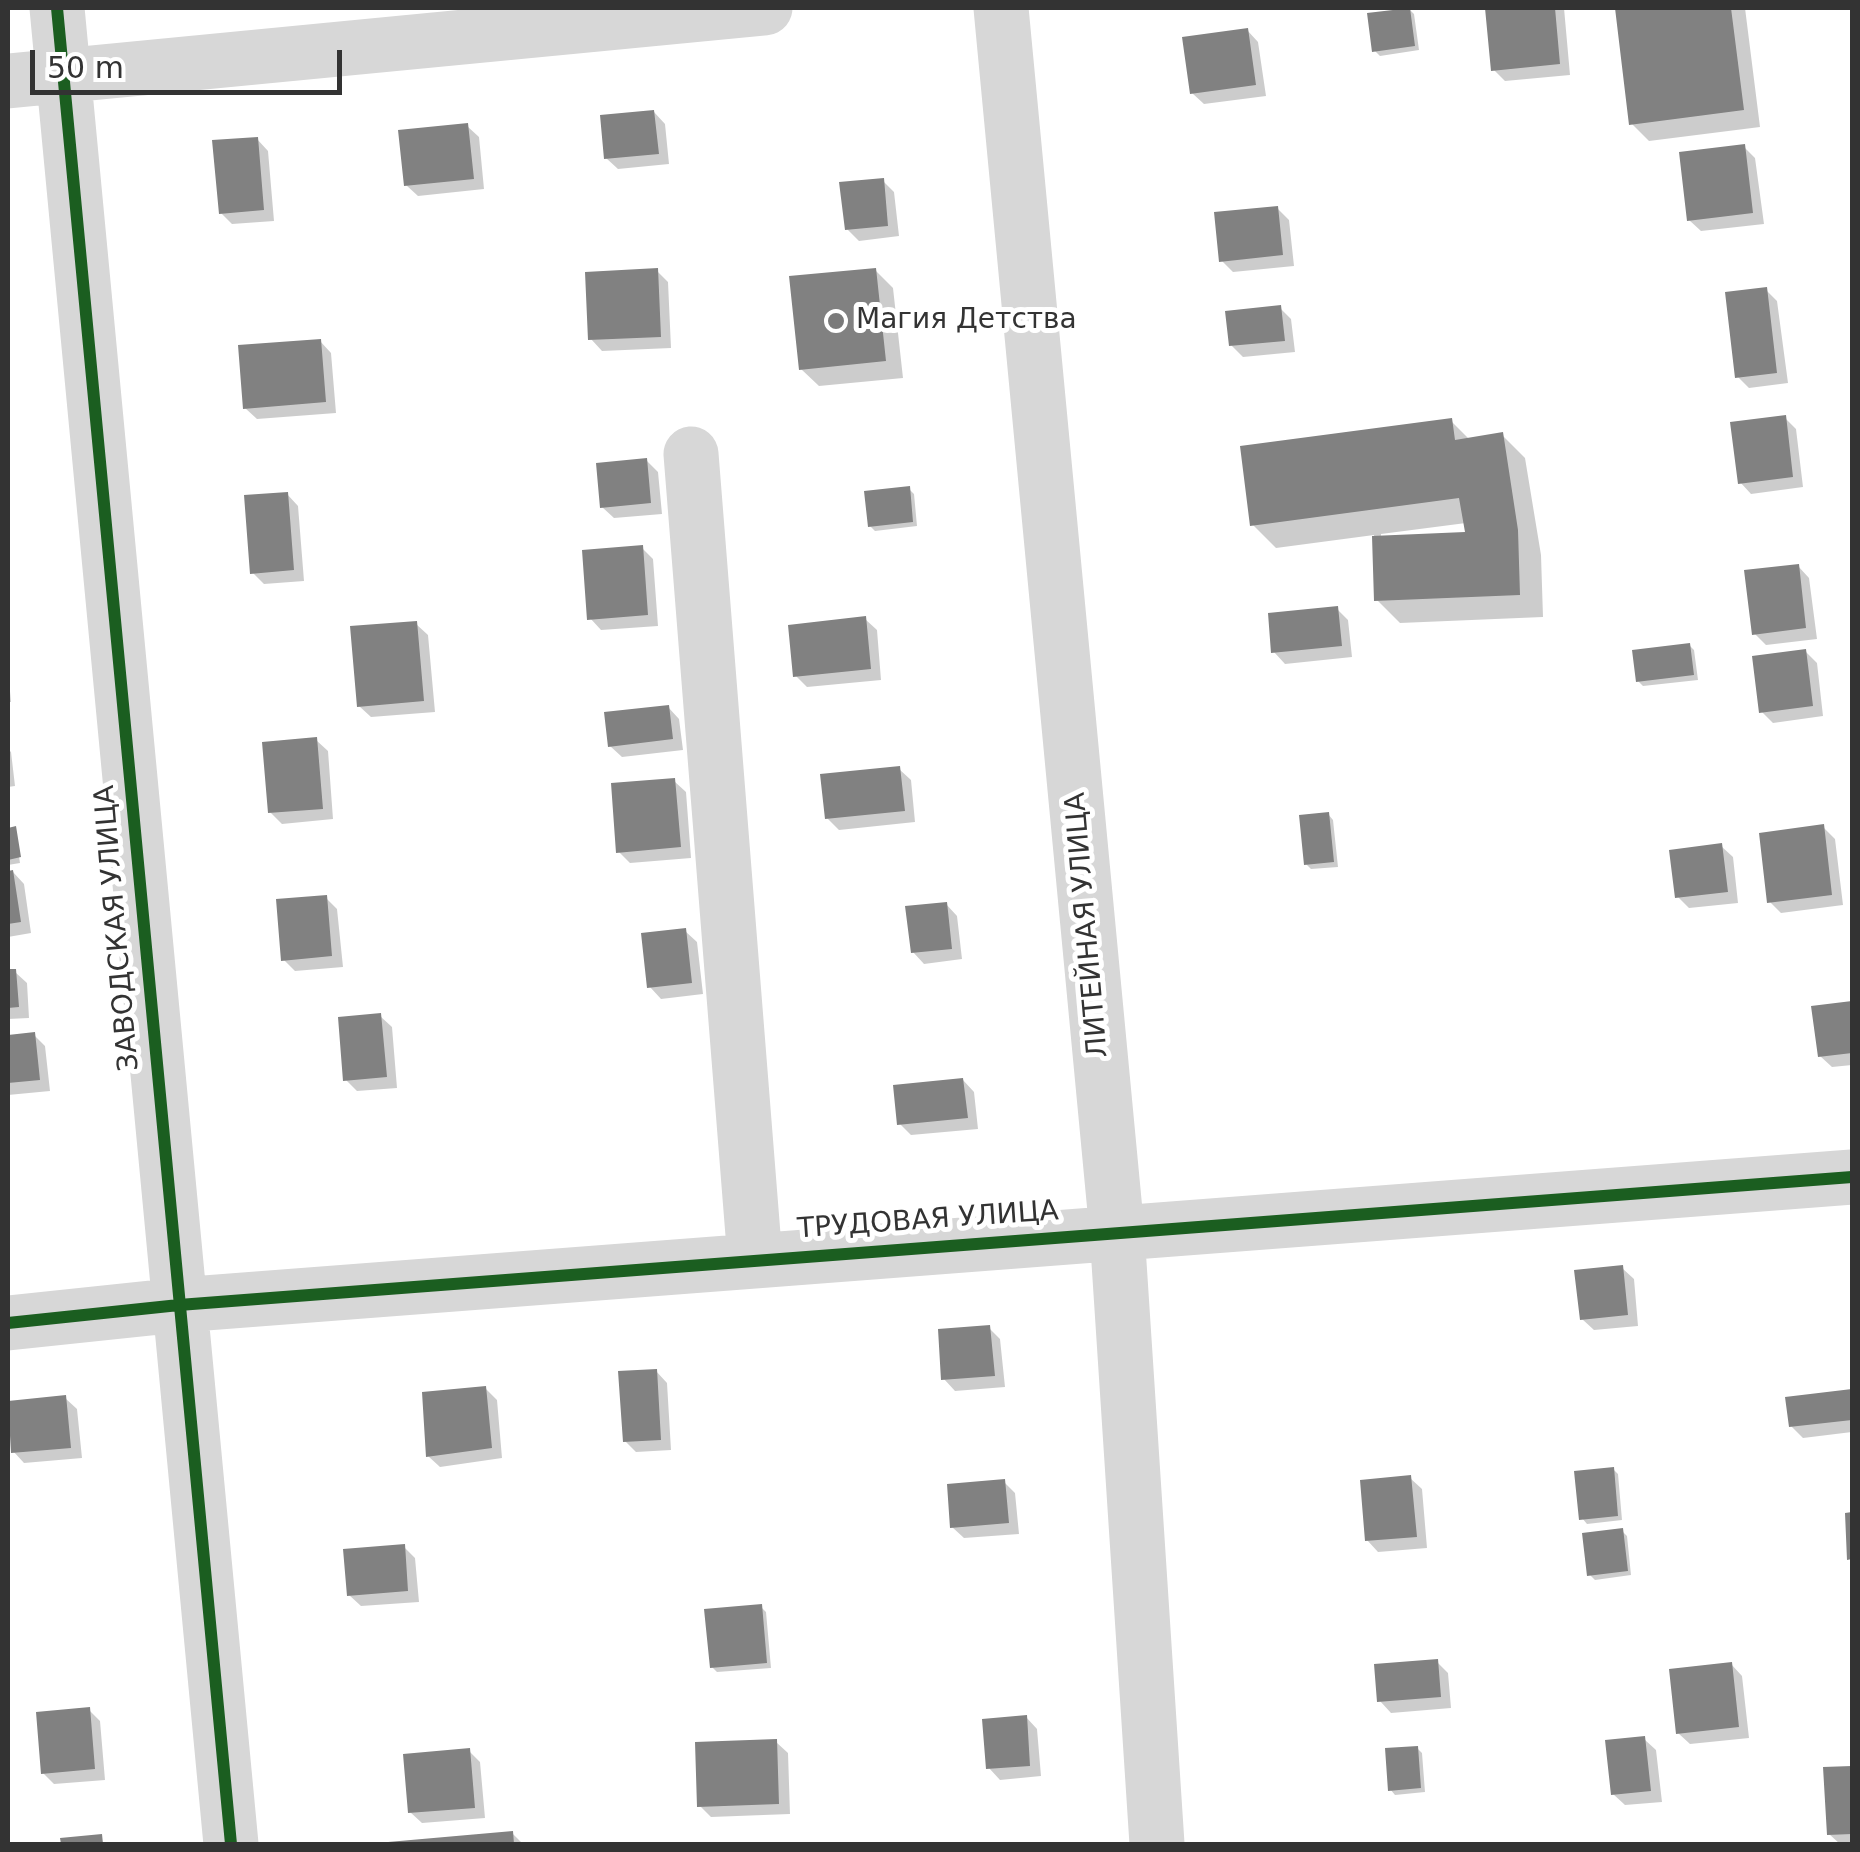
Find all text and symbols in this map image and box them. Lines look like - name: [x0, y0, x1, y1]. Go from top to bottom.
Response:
- scale bar: [35, 30, 348, 92]
- text: 50 m: [47, 50, 124, 85]
- place label: Магия Детства: [856, 304, 1077, 338]
- marker: Магия Детства: [825, 310, 847, 332]
- street label: ЗАВОДСКАЯ УЛИЦА: [89, 784, 147, 1072]
- street label: ЛИТЕЙНАЯ УЛИЦА: [1060, 791, 1116, 1059]
- street label: ТРУДОВАЯ УЛИЦА: [796, 1195, 1060, 1247]

